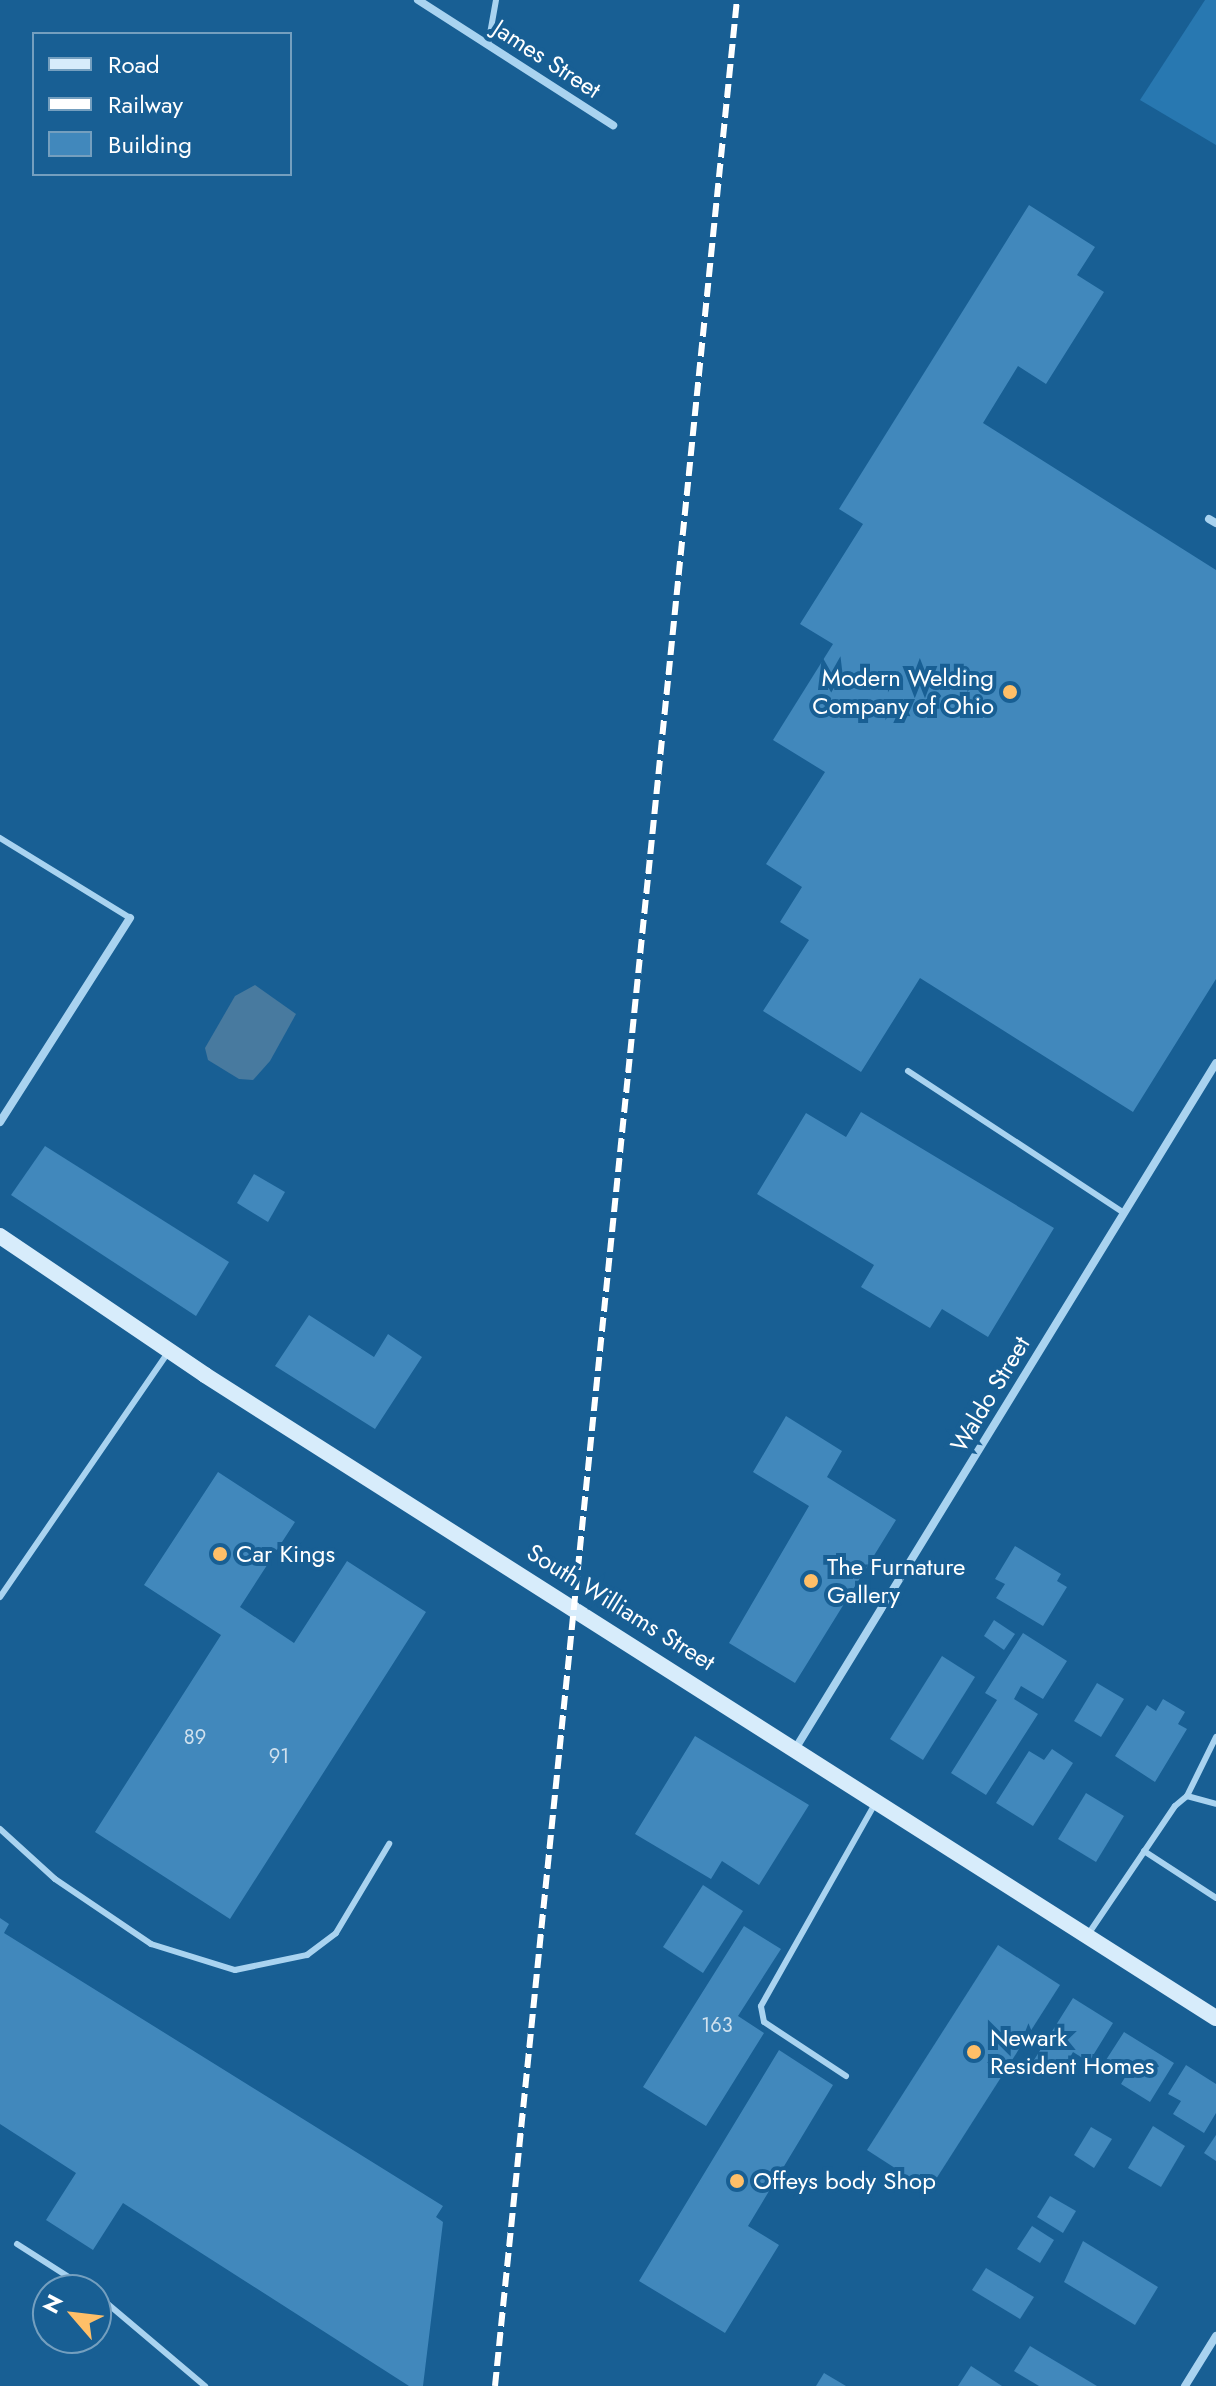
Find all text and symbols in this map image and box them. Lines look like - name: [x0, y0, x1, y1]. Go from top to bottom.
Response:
- street label: James Street: [488, 14, 606, 104]
- legend: [32, 32, 292, 176]
- text: Road: [108, 47, 160, 82]
- text: Railway: [108, 87, 183, 122]
- text: Building: [108, 127, 192, 162]
- place label: Modern Welding Company of Ohio: [812, 664, 994, 720]
- marker: Modern Welding Company of Ohio: [1001, 683, 1019, 701]
- street label: Waldo Street: [944, 1331, 1036, 1457]
- street label: South Williams Street: [522, 1538, 720, 1676]
- place label: Car Kings: [236, 1540, 335, 1568]
- marker: Car Kings: [211, 1545, 229, 1563]
- place label: The Furnature Gallery: [827, 1553, 965, 1609]
- marker: The Furnature Gallery: [802, 1572, 820, 1590]
- house number: 89: [184, 1725, 206, 1749]
- house number: 91: [269, 1744, 289, 1768]
- house number: 163: [701, 2013, 733, 2037]
- place label: Newark Resident Homes: [990, 2024, 1154, 2080]
- marker: Newark Resident Homes: [965, 2043, 983, 2061]
- place label: Offeys body Shop: [753, 2167, 936, 2195]
- marker: Offeys body Shop: [728, 2172, 746, 2190]
- north arrow: [32, 2274, 112, 2354]
- text: N: [34, 2288, 71, 2319]

